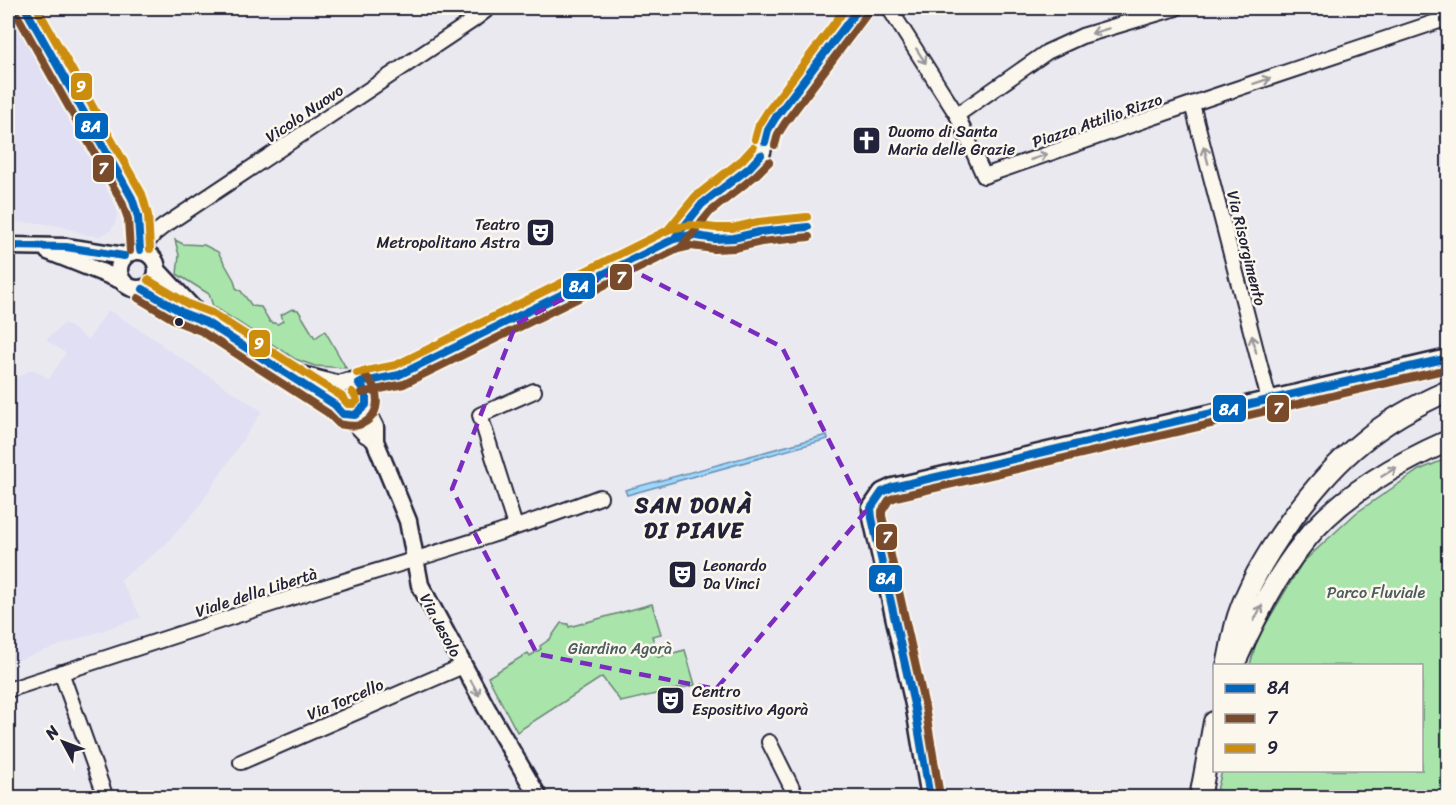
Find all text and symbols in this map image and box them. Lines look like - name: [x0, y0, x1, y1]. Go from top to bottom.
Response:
- one-way arrow: [1091, 26, 1110, 37]
- one-way arrow: [916, 47, 928, 64]
- line badge: 9: [70, 72, 93, 101]
- text: 9: [76, 72, 86, 101]
- one-way arrow: [1252, 74, 1271, 85]
- street label: Vicolo Nuovo: [259, 76, 350, 151]
- street label: Piazza Attilio Rizzo: [1028, 85, 1166, 156]
- line badge: 8A: [74, 112, 109, 140]
- text: 8A: [80, 112, 101, 141]
- place label: Duomo di Santa Maria delle Grazie: [888, 117, 1015, 164]
- church icon: Duomo di Santa Maria delle Grazie: [851, 124, 883, 156]
- one-way arrow: [1199, 146, 1211, 165]
- one-way arrow: [1029, 151, 1048, 162]
- line badge: 7: [92, 154, 115, 183]
- text: 7: [98, 154, 109, 183]
- street label: Via Risorgimento: [1218, 187, 1275, 309]
- place label: Teatro Metropolitano Astra: [376, 210, 520, 257]
- theatre icon: Teatro Metropolitano Astra: [525, 217, 557, 249]
- line badge: 7: [609, 263, 633, 291]
- text: 7: [616, 263, 627, 292]
- line badge: 8A: [562, 272, 596, 300]
- text: 8A: [568, 272, 589, 301]
- unlabelled marker: [173, 316, 185, 328]
- line badge: 9: [248, 329, 271, 358]
- text: 9: [254, 329, 264, 358]
- one-way arrow: [1248, 335, 1260, 354]
- line badge: 8A: [1212, 394, 1247, 423]
- line badge: 7: [1266, 394, 1290, 423]
- text: 7: [1273, 394, 1284, 423]
- text: 8A: [1218, 395, 1239, 424]
- one-way arrow: [1380, 465, 1397, 477]
- district label: SAN DONÀ DI PIAVE: [634, 486, 753, 550]
- line badge: 7: [875, 523, 898, 551]
- text: 7: [882, 523, 893, 552]
- place label: Leonardo Da Vinci: [703, 551, 767, 598]
- theatre icon: Leonardo Da Vinci: [666, 558, 698, 590]
- street label: Viale della Libertà: [192, 559, 321, 626]
- line badge: 8A: [868, 564, 903, 593]
- text: 8A: [875, 564, 896, 593]
- park label: Parco Fluviale: [1327, 578, 1426, 607]
- street label: Via Jesolo: [411, 588, 470, 663]
- one-way arrow: [1253, 604, 1264, 622]
- park label: Giardino Agorà: [568, 634, 672, 663]
- legend: [1213, 664, 1423, 772]
- street label: Via Torcello: [302, 670, 388, 729]
- text: 8A: [1267, 672, 1290, 704]
- place label: Centro Espositivo Agorà: [692, 677, 808, 724]
- one-way arrow: [469, 679, 481, 696]
- theatre icon: Centro Espositivo Agorà: [655, 684, 687, 716]
- text: 7: [1267, 702, 1279, 734]
- north arrow: [33, 712, 93, 772]
- text: N: [37, 718, 67, 747]
- text: 9: [1267, 732, 1278, 764]

